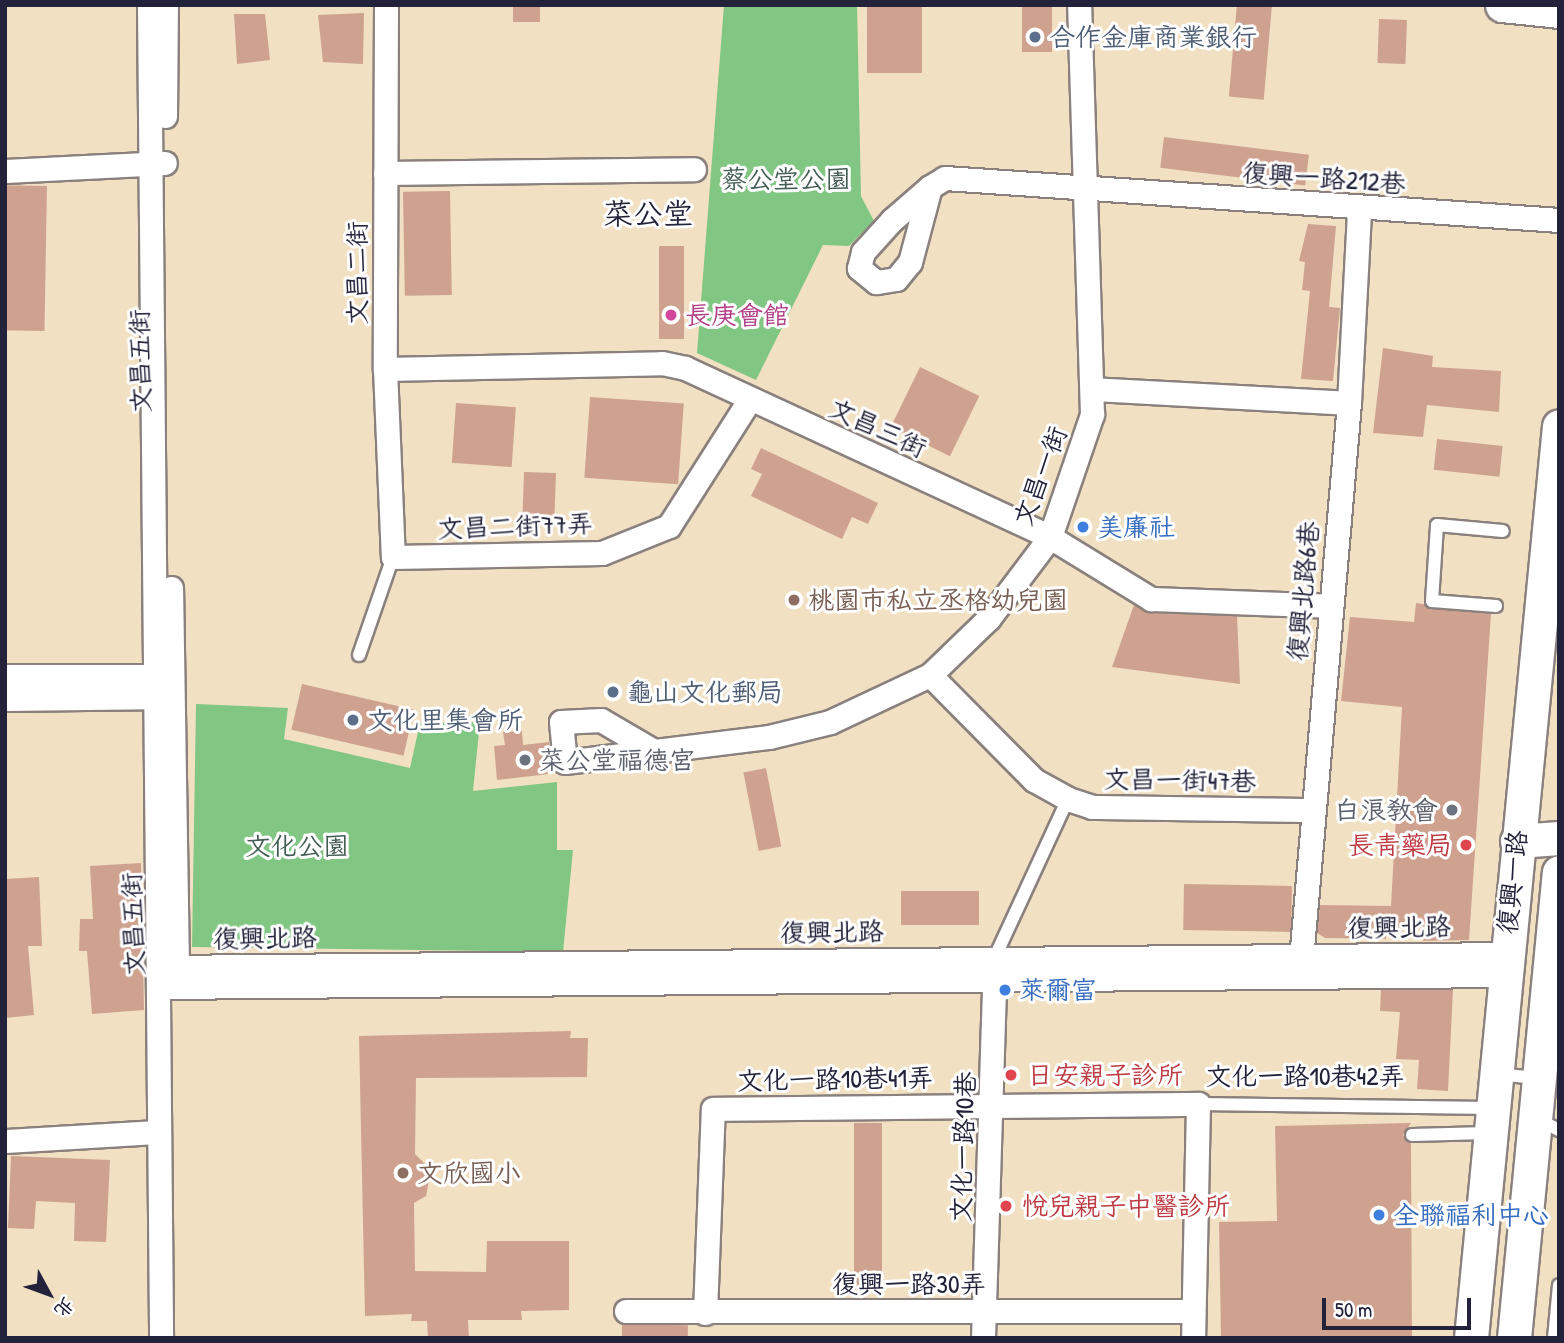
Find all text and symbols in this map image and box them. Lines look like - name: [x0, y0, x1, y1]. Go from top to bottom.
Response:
- place label: 合作金庫商業銀行: [1049, 21, 1257, 53]
- marker: 合作金庫商業銀行: [1027, 29, 1043, 45]
- street label: 復興一路212巷: [1241, 157, 1407, 199]
- park label: 蔡公堂公園: [721, 163, 851, 195]
- district label: 菜公堂: [603, 195, 693, 231]
- street label: 文昌二街: [341, 221, 373, 325]
- place label: 長庚會館: [685, 299, 789, 331]
- marker: 長庚會館: [663, 307, 679, 323]
- street label: 文昌五街: [123, 309, 157, 413]
- street label: 文昌三街: [824, 392, 932, 464]
- street label: 文昌一街: [1007, 422, 1073, 530]
- street label: 文昌二街77弄: [437, 508, 593, 544]
- place label: 美廉社: [1097, 511, 1175, 543]
- marker: 美廉社: [1075, 519, 1091, 535]
- street label: 復興北路6巷: [1281, 520, 1325, 662]
- place label: 桃園市私立丞格幼兒園: [808, 584, 1068, 616]
- marker: 桃園市私立丞格幼兒園: [786, 592, 802, 608]
- place label: 龜山文化郵局: [627, 676, 783, 708]
- marker: 龜山文化郵局: [605, 684, 621, 700]
- place label: 文化里集會所: [367, 704, 523, 736]
- marker: 文化里集會所: [345, 712, 361, 728]
- place label: 菜公堂福德宮: [539, 744, 695, 776]
- marker: 菜公堂福德宮: [517, 752, 533, 768]
- street label: 文昌一街47巷: [1103, 763, 1257, 797]
- place label: 白浪教會: [1334, 794, 1438, 826]
- marker: 白浪教會: [1444, 802, 1460, 818]
- place label: 長青藥局: [1348, 829, 1452, 861]
- street label: 復興一路: [1491, 829, 1533, 935]
- park label: 文化公園: [245, 830, 349, 862]
- marker: 長青藥局: [1458, 837, 1474, 853]
- street label: 文昌五街: [116, 871, 150, 977]
- street label: 復興北路: [1347, 910, 1451, 944]
- street label: 復興北路: [780, 915, 884, 949]
- street label: 復興北路: [213, 921, 317, 955]
- place label: 萊爾富: [1019, 974, 1097, 1006]
- marker: 萊爾富: [997, 982, 1013, 998]
- place label: 日安親子診所: [1027, 1059, 1183, 1091]
- street label: 文化一路10巷42弄: [1205, 1060, 1405, 1092]
- street label: 文化一路10巷41弄: [737, 1062, 933, 1096]
- marker: 日安親子診所: [1001, 1065, 1021, 1085]
- street label: 文化一路10巷: [945, 1071, 981, 1223]
- place label: 文欣國小: [417, 1157, 521, 1189]
- marker: 文欣國小: [395, 1165, 411, 1181]
- place label: 悅兒親子中醫診所: [1022, 1190, 1230, 1222]
- marker: 悅兒親子中醫診所: [996, 1196, 1016, 1216]
- place label: 全聯福利中心: [1393, 1199, 1549, 1231]
- marker: 全聯福利中心: [1371, 1207, 1387, 1223]
- north arrow: [14, 1259, 84, 1329]
- street label: 復興一路30弄: [832, 1268, 986, 1300]
- scale bar: [1326, 1284, 1475, 1328]
- text: 北: [49, 1292, 81, 1323]
- text: 50 m: [1335, 1295, 1372, 1324]

